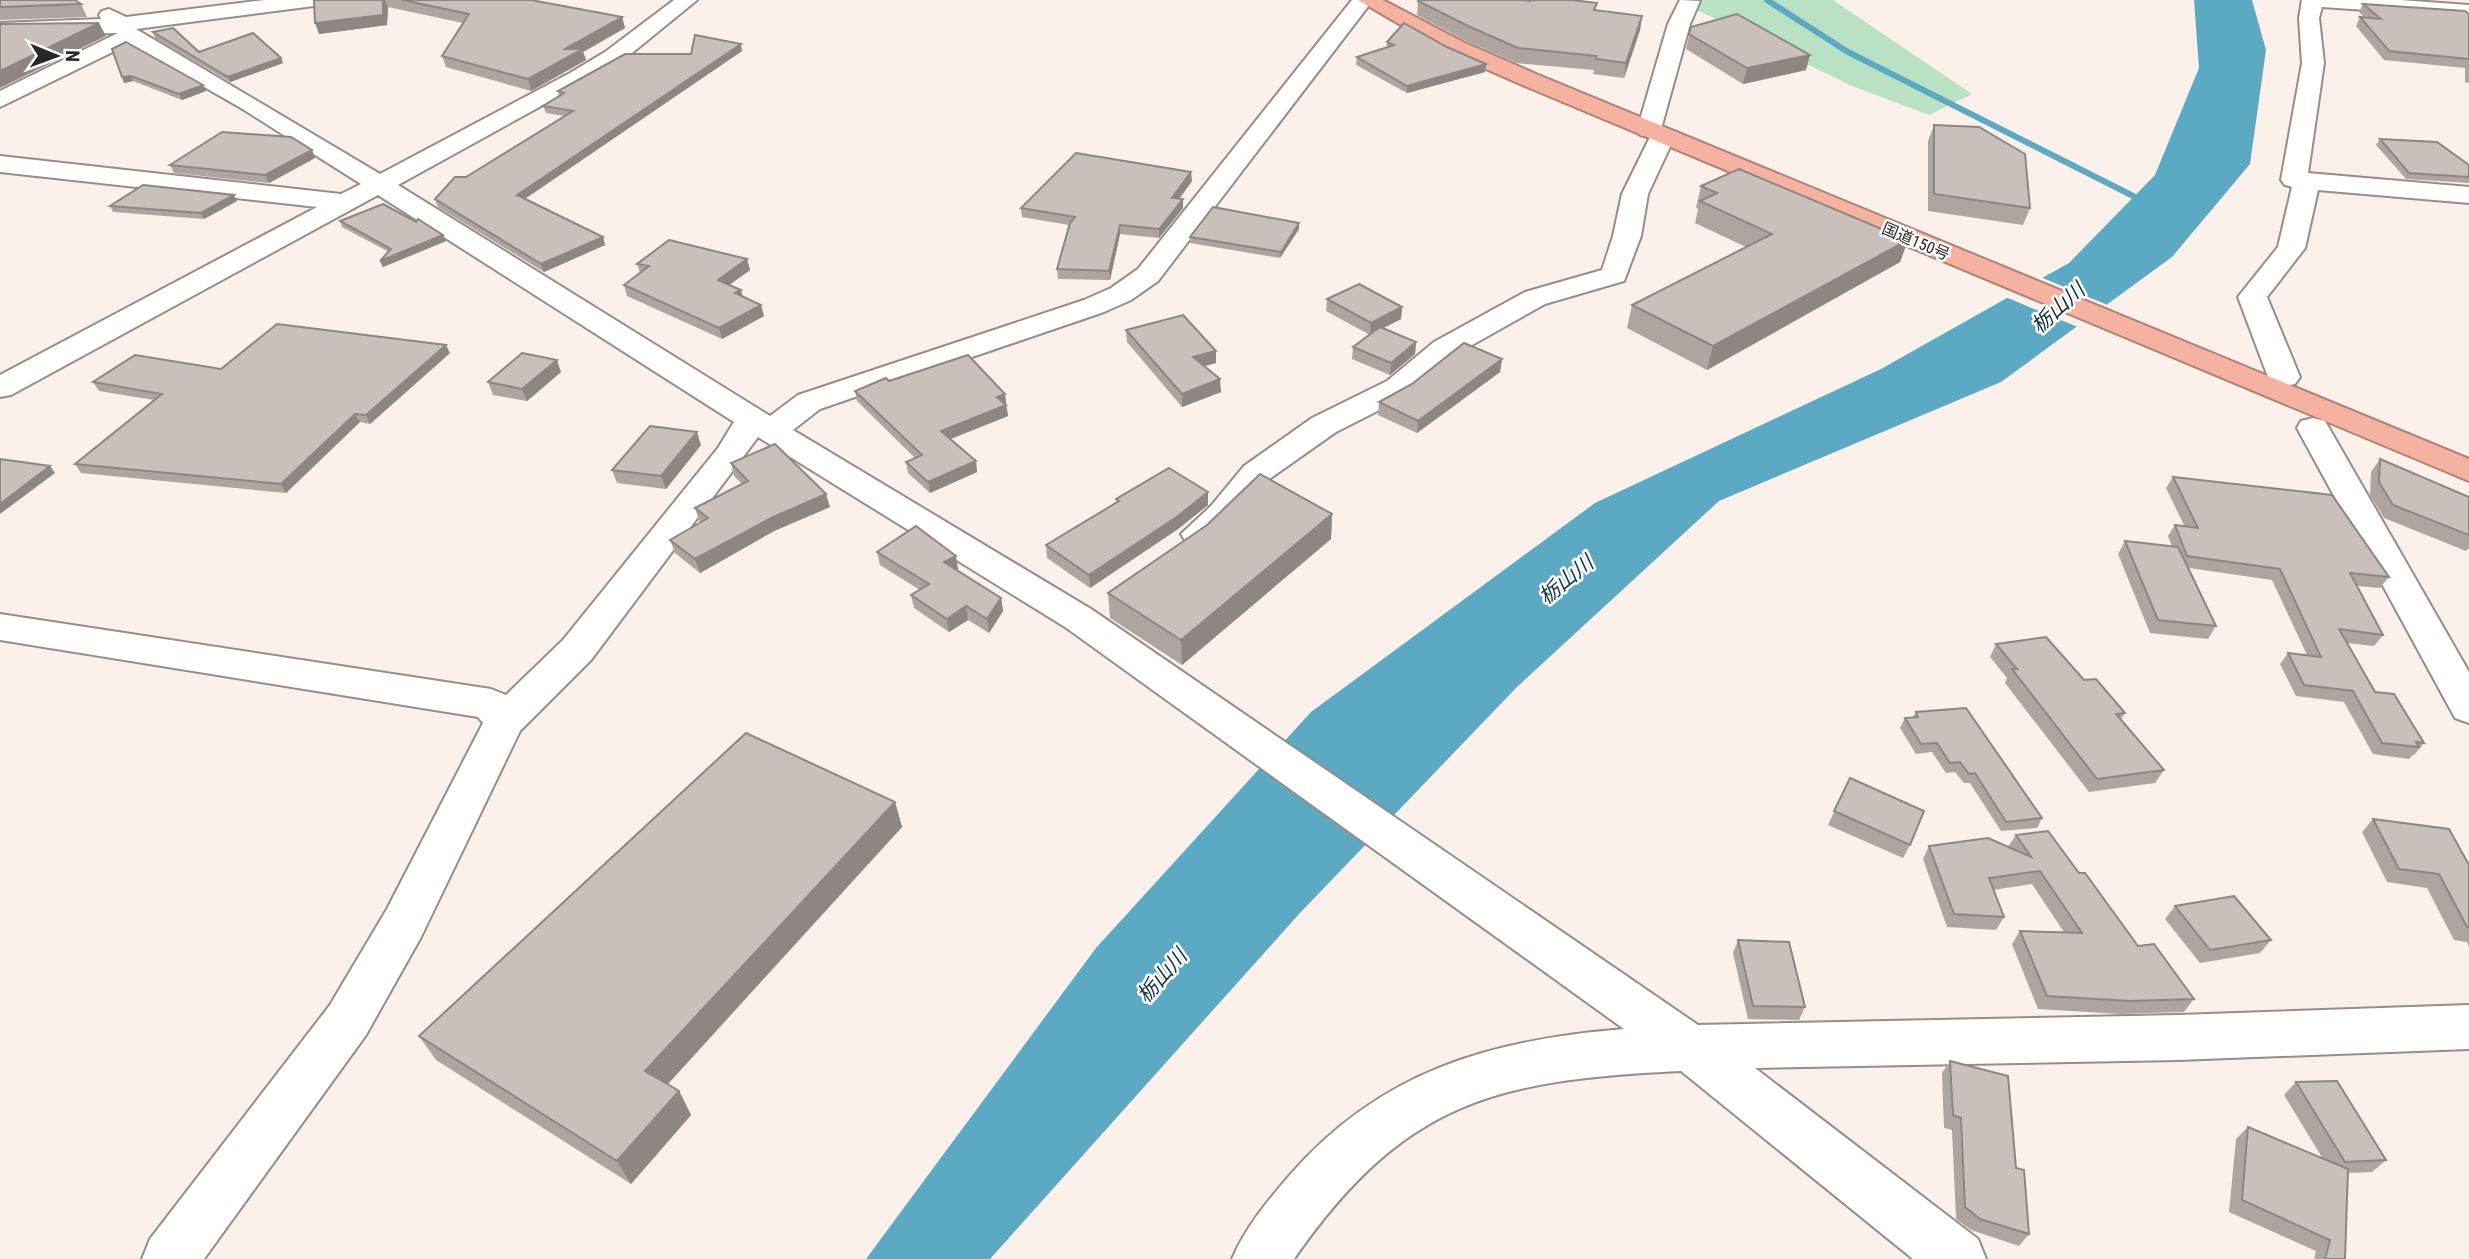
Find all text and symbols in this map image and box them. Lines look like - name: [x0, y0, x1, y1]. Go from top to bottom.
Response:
- north arrow: [21, 21, 91, 91]
- text: N: [61, 50, 84, 62]
- street label: 国道150号: [1879, 219, 1953, 264]
- water label: 栃山川: [2027, 277, 2091, 338]
- water label: 栃山川: [1534, 550, 1600, 609]
- water label: 栃山川: [1132, 943, 1193, 1008]

